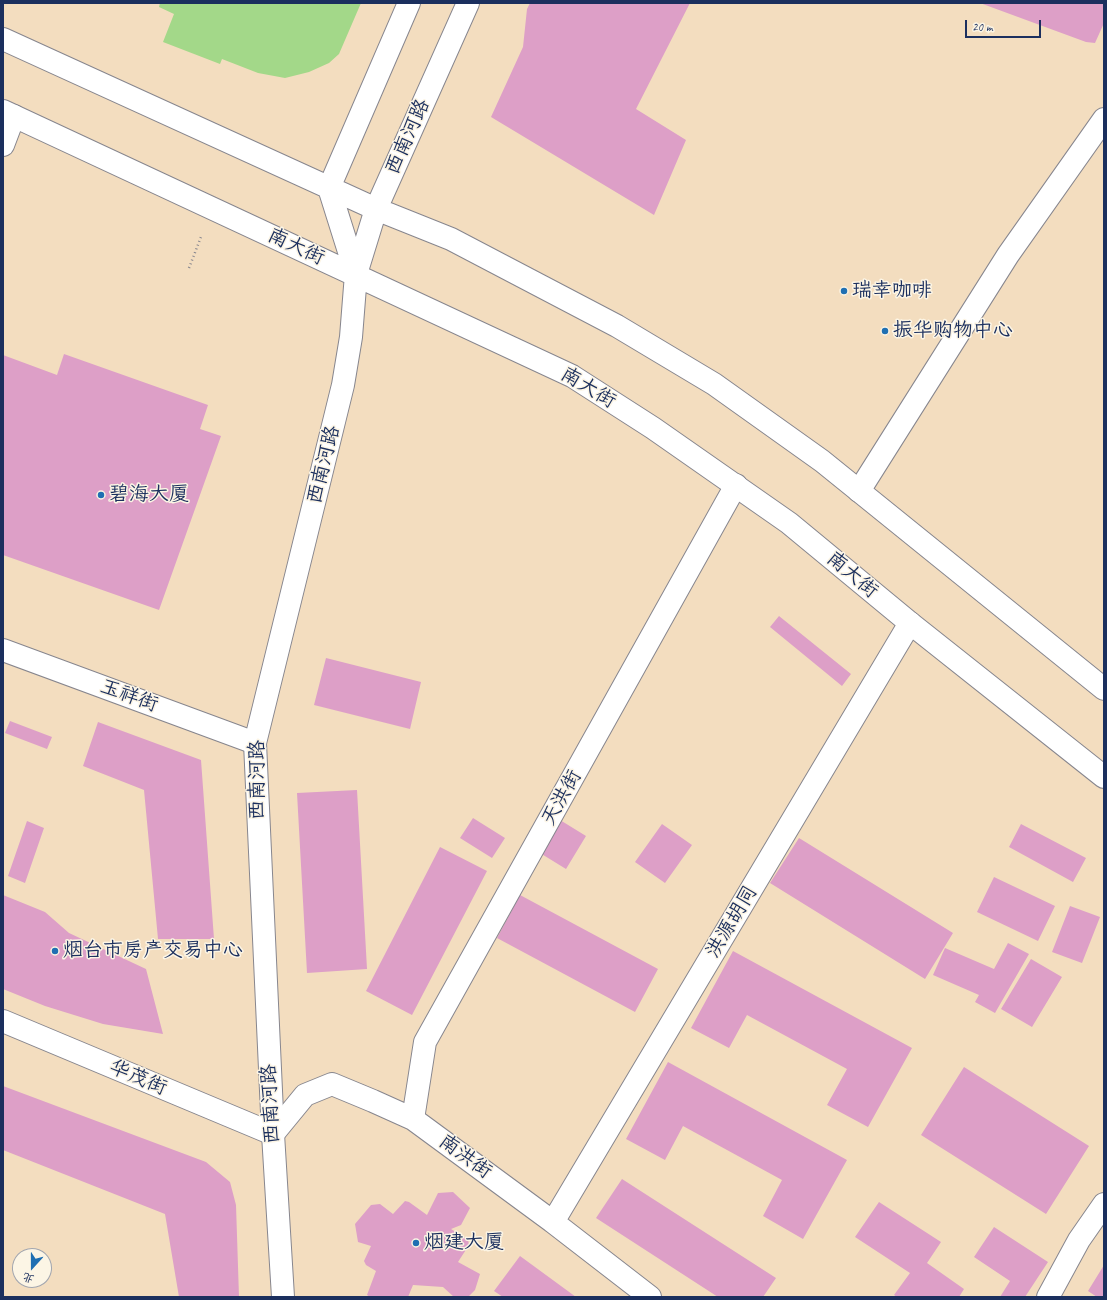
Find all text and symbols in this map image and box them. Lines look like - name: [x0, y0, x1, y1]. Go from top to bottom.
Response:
- scale bar: [967, 12, 1043, 38]
- text: 20 m: [972, 19, 992, 35]
- street label: 西南河路: [381, 96, 435, 178]
- street label: 南大街: [264, 223, 328, 271]
- place label: 瑞幸咖啡: [852, 279, 932, 303]
- marker: 瑞幸咖啡: [839, 286, 849, 296]
- place label: 振华购物中心: [893, 319, 1013, 343]
- marker: 振华购物中心: [880, 326, 890, 336]
- street label: 南大街: [556, 362, 620, 414]
- street label: 西南河路: [303, 423, 345, 507]
- place label: 碧海大厦: [109, 483, 189, 507]
- marker: 碧海大厦: [96, 490, 106, 500]
- street label: 南大街: [821, 547, 883, 603]
- street label: 玉祥街: [97, 674, 161, 718]
- street label: 西南河路: [246, 740, 270, 820]
- street label: 天洪街: [537, 766, 587, 830]
- street label: 洪源胡同: [701, 882, 763, 962]
- place label: 烟台市房产交易中心: [63, 939, 243, 963]
- marker: 烟台市房产交易中心: [50, 946, 60, 956]
- street label: 华茂街: [106, 1055, 170, 1101]
- street label: 西南河路: [257, 1063, 285, 1145]
- street label: 南洪街: [434, 1130, 496, 1184]
- place label: 烟建大厦: [424, 1231, 504, 1255]
- marker: 烟建大厦: [411, 1238, 421, 1248]
- north arrow: [12, 1248, 52, 1288]
- text: 北: [20, 1270, 36, 1287]

